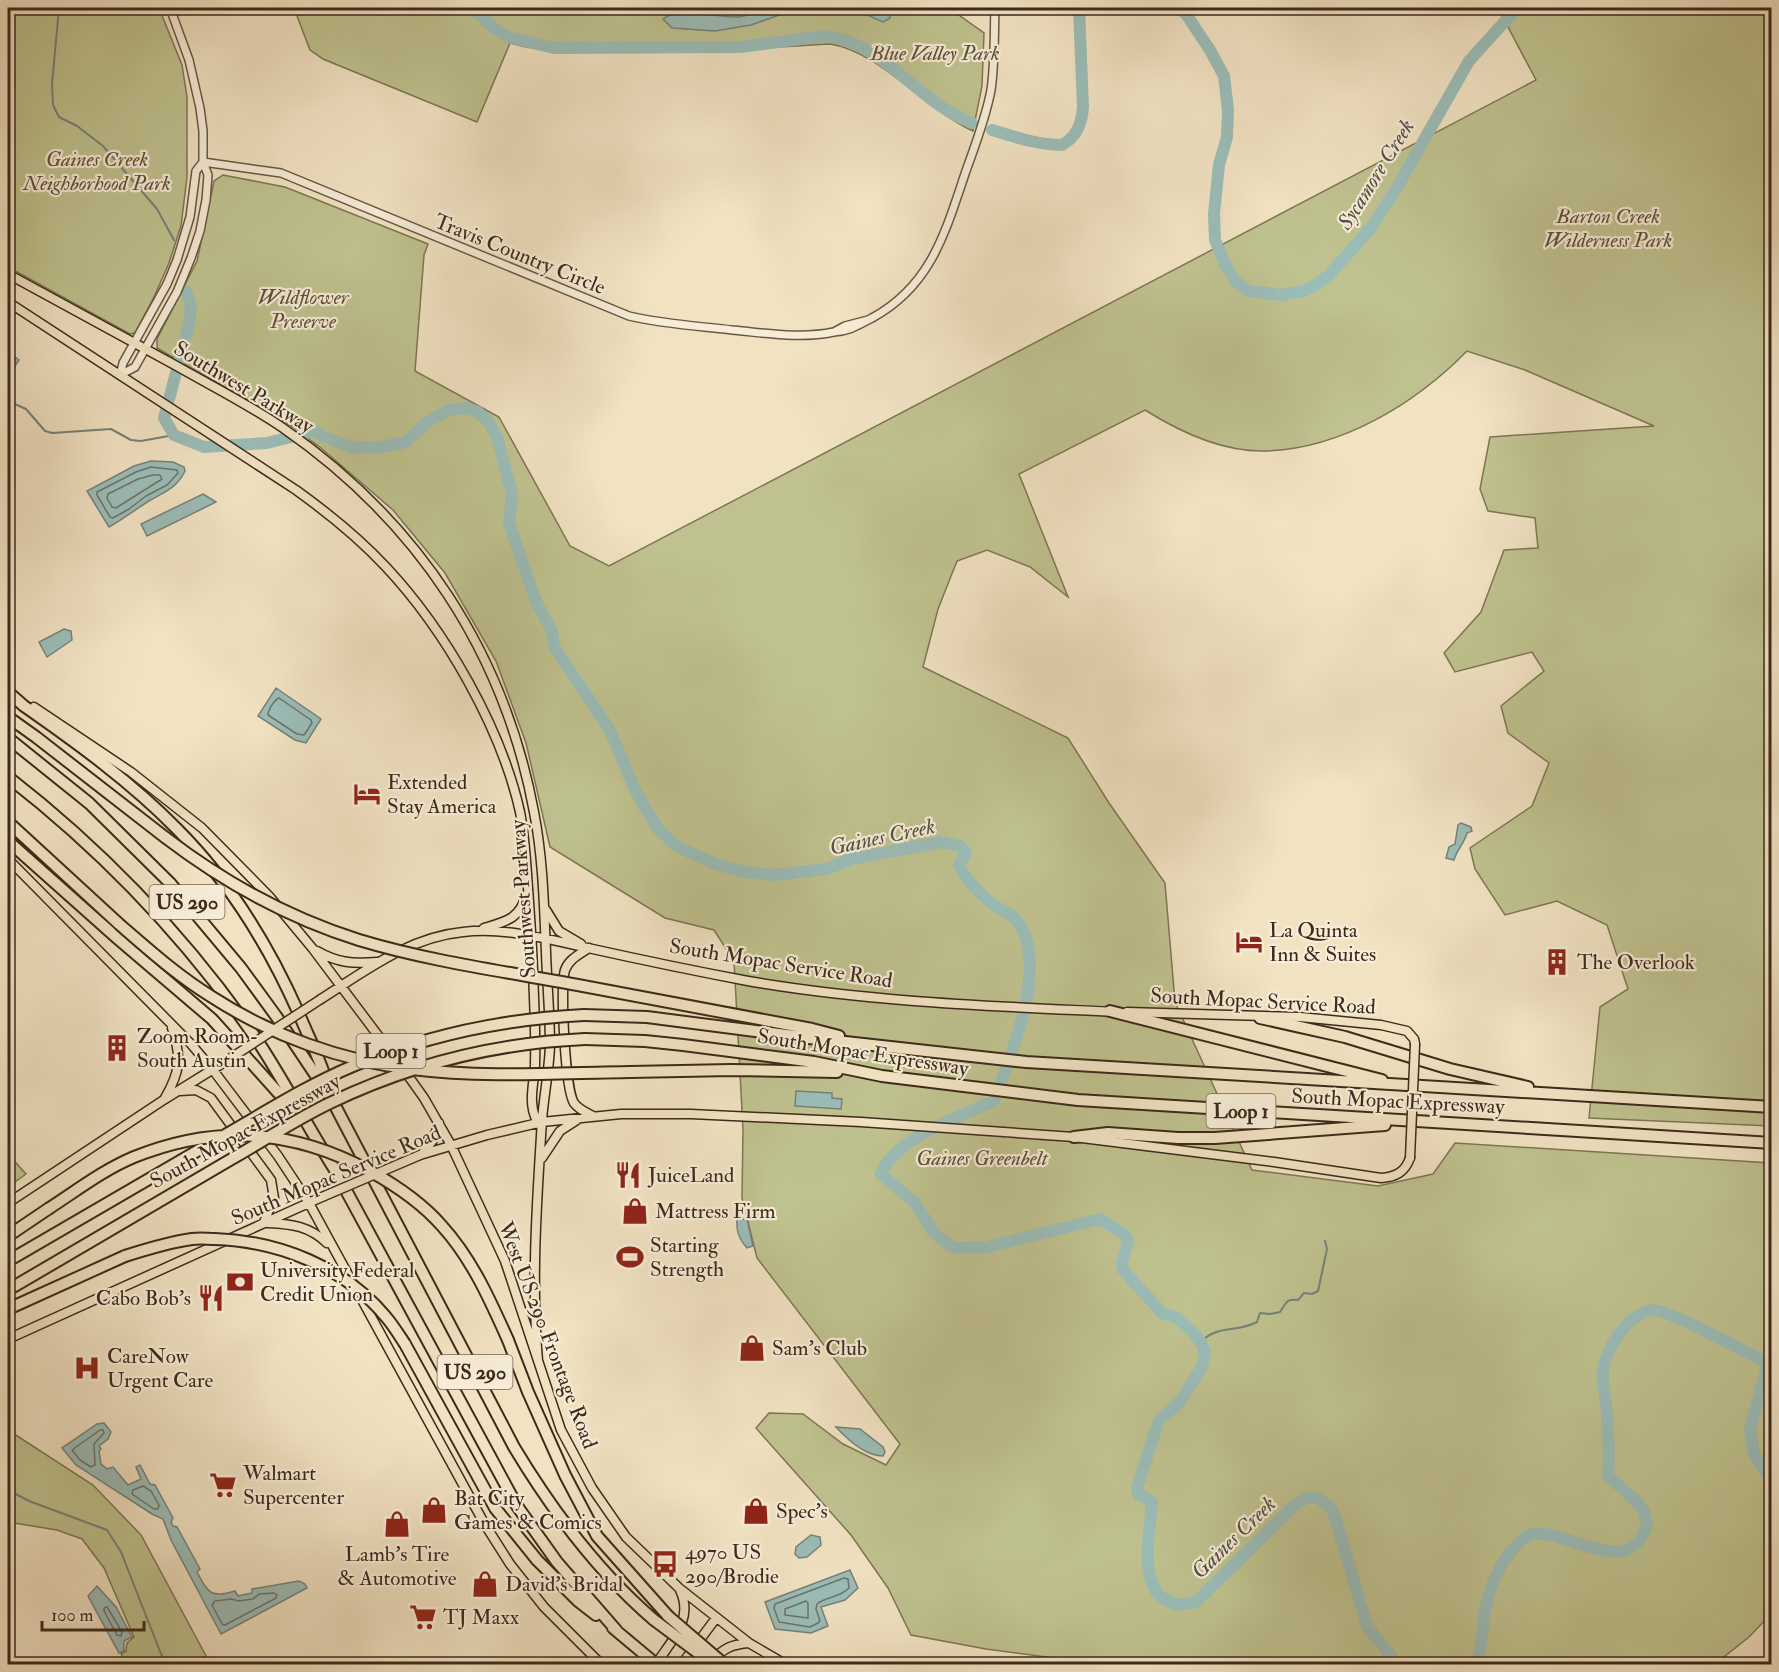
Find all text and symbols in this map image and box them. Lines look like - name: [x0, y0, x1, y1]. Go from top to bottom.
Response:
- park label: Blue Valley Park: [869, 40, 1000, 67]
- water label: Sycamore Creek: [1330, 114, 1421, 236]
- park label: Gaines Creek Neighborhood Park: [22, 146, 171, 197]
- park label: Barton Creek Wilderness Park: [1544, 203, 1672, 254]
- street label: Travis Country Circle: [430, 208, 610, 301]
- park label: Wildflower Preserve: [257, 284, 350, 335]
- street label: Southwest Parkway: [169, 335, 319, 440]
- place label: Extended Stay America: [387, 769, 497, 820]
- hotel icon: Extended Stay America: [352, 779, 382, 809]
- water label: Gaines Creek: [827, 812, 938, 862]
- street label: Southwest Parkway: [504, 818, 543, 979]
- road number: US 290: [150, 885, 225, 919]
- place label: La Quinta Inn & Suites: [1269, 917, 1376, 968]
- hotel icon: La Quinta Inn & Suites: [1234, 927, 1264, 957]
- street label: South Mopac Service Road: [667, 933, 895, 995]
- building icon: The Overlook: [1542, 947, 1572, 977]
- place label: The Overlook: [1577, 949, 1695, 976]
- street label: South Mopac Service Road: [1150, 982, 1377, 1021]
- street label: South Mopac Expressway: [755, 1022, 971, 1083]
- place label: Zoom Room - South Austin: [137, 1023, 258, 1074]
- building icon: Zoom Room - South Austin: [102, 1033, 132, 1063]
- road number: Loop 1: [356, 1034, 426, 1068]
- street label: South Mopac Expressway: [145, 1068, 346, 1195]
- street label: South Mopac Expressway: [1291, 1082, 1506, 1121]
- road number: Loop 1: [1206, 1094, 1276, 1128]
- street label: South Mopac Service Road: [227, 1119, 446, 1232]
- park label: Gaines Greenbelt: [916, 1145, 1049, 1172]
- restaurant icon: JuiceLand: [613, 1160, 643, 1190]
- place label: JuiceLand: [647, 1162, 735, 1189]
- shop icon: Mattress Firm: [620, 1196, 650, 1226]
- place label: Mattress Firm: [655, 1198, 776, 1225]
- street label: West US 290 Frontage Road: [491, 1217, 604, 1453]
- place label: Starting Strength: [650, 1232, 724, 1283]
- sports icon: Starting Strength: [615, 1242, 645, 1272]
- place label: University Federal Credit Union: [260, 1257, 415, 1308]
- bank icon: University Federal Credit Union: [225, 1267, 255, 1297]
- restaurant icon: Cabo Bob's: [196, 1283, 226, 1313]
- place label: Cabo Bob's: [96, 1285, 191, 1312]
- shop icon: Sam's Club: [737, 1333, 767, 1363]
- place label: Sam's Club: [772, 1335, 867, 1362]
- place label: CareNow Urgent Care: [107, 1343, 214, 1394]
- hospital icon: CareNow Urgent Care: [72, 1353, 102, 1383]
- road number: US 290: [438, 1355, 512, 1389]
- place label: Walmart Supercenter: [242, 1460, 344, 1511]
- supermarket icon: Walmart Supercenter: [208, 1470, 238, 1500]
- place label: Bat City Games & Comics: [454, 1485, 602, 1536]
- water label: Gaines Creek: [1185, 1490, 1282, 1585]
- shop icon: Bat City Games & Comics: [419, 1495, 449, 1525]
- shop icon: Spec's: [741, 1496, 771, 1526]
- place label: Spec's: [776, 1498, 828, 1525]
- shop icon: Lamb's Tire & Automotive: [382, 1509, 412, 1539]
- place label: 4970 US 290/Brodie: [685, 1539, 779, 1590]
- place label: Lamb's Tire & Automotive: [337, 1541, 457, 1592]
- bus stop icon: 4970 US 290/Brodie: [650, 1549, 680, 1579]
- shop icon: David's Bridal: [470, 1569, 500, 1599]
- place label: David's Bridal: [505, 1571, 624, 1598]
- scale bar: [42, 1594, 144, 1632]
- supermarket icon: TJ Maxx: [408, 1602, 438, 1632]
- text: 100 m: [51, 1604, 94, 1627]
- place label: TJ Maxx: [443, 1604, 520, 1631]

